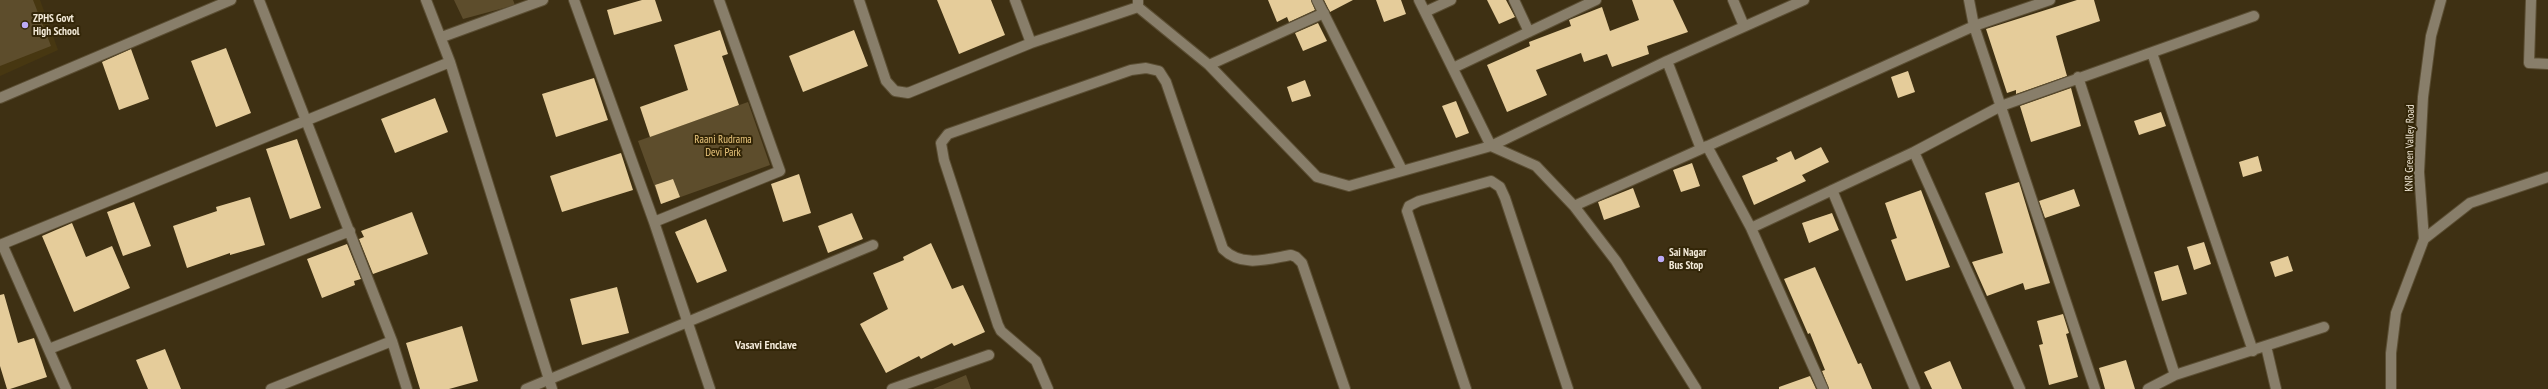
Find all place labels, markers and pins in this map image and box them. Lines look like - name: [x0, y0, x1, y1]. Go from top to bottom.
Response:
- place label: ZPHS Govt High School: [33, 12, 79, 38]
- marker: ZPHS Govt High School: [20, 20, 30, 30]
- place label: Sai Nagar Bus Stop: [1669, 246, 1706, 272]
- marker: Sai Nagar Bus Stop: [1656, 254, 1666, 264]

